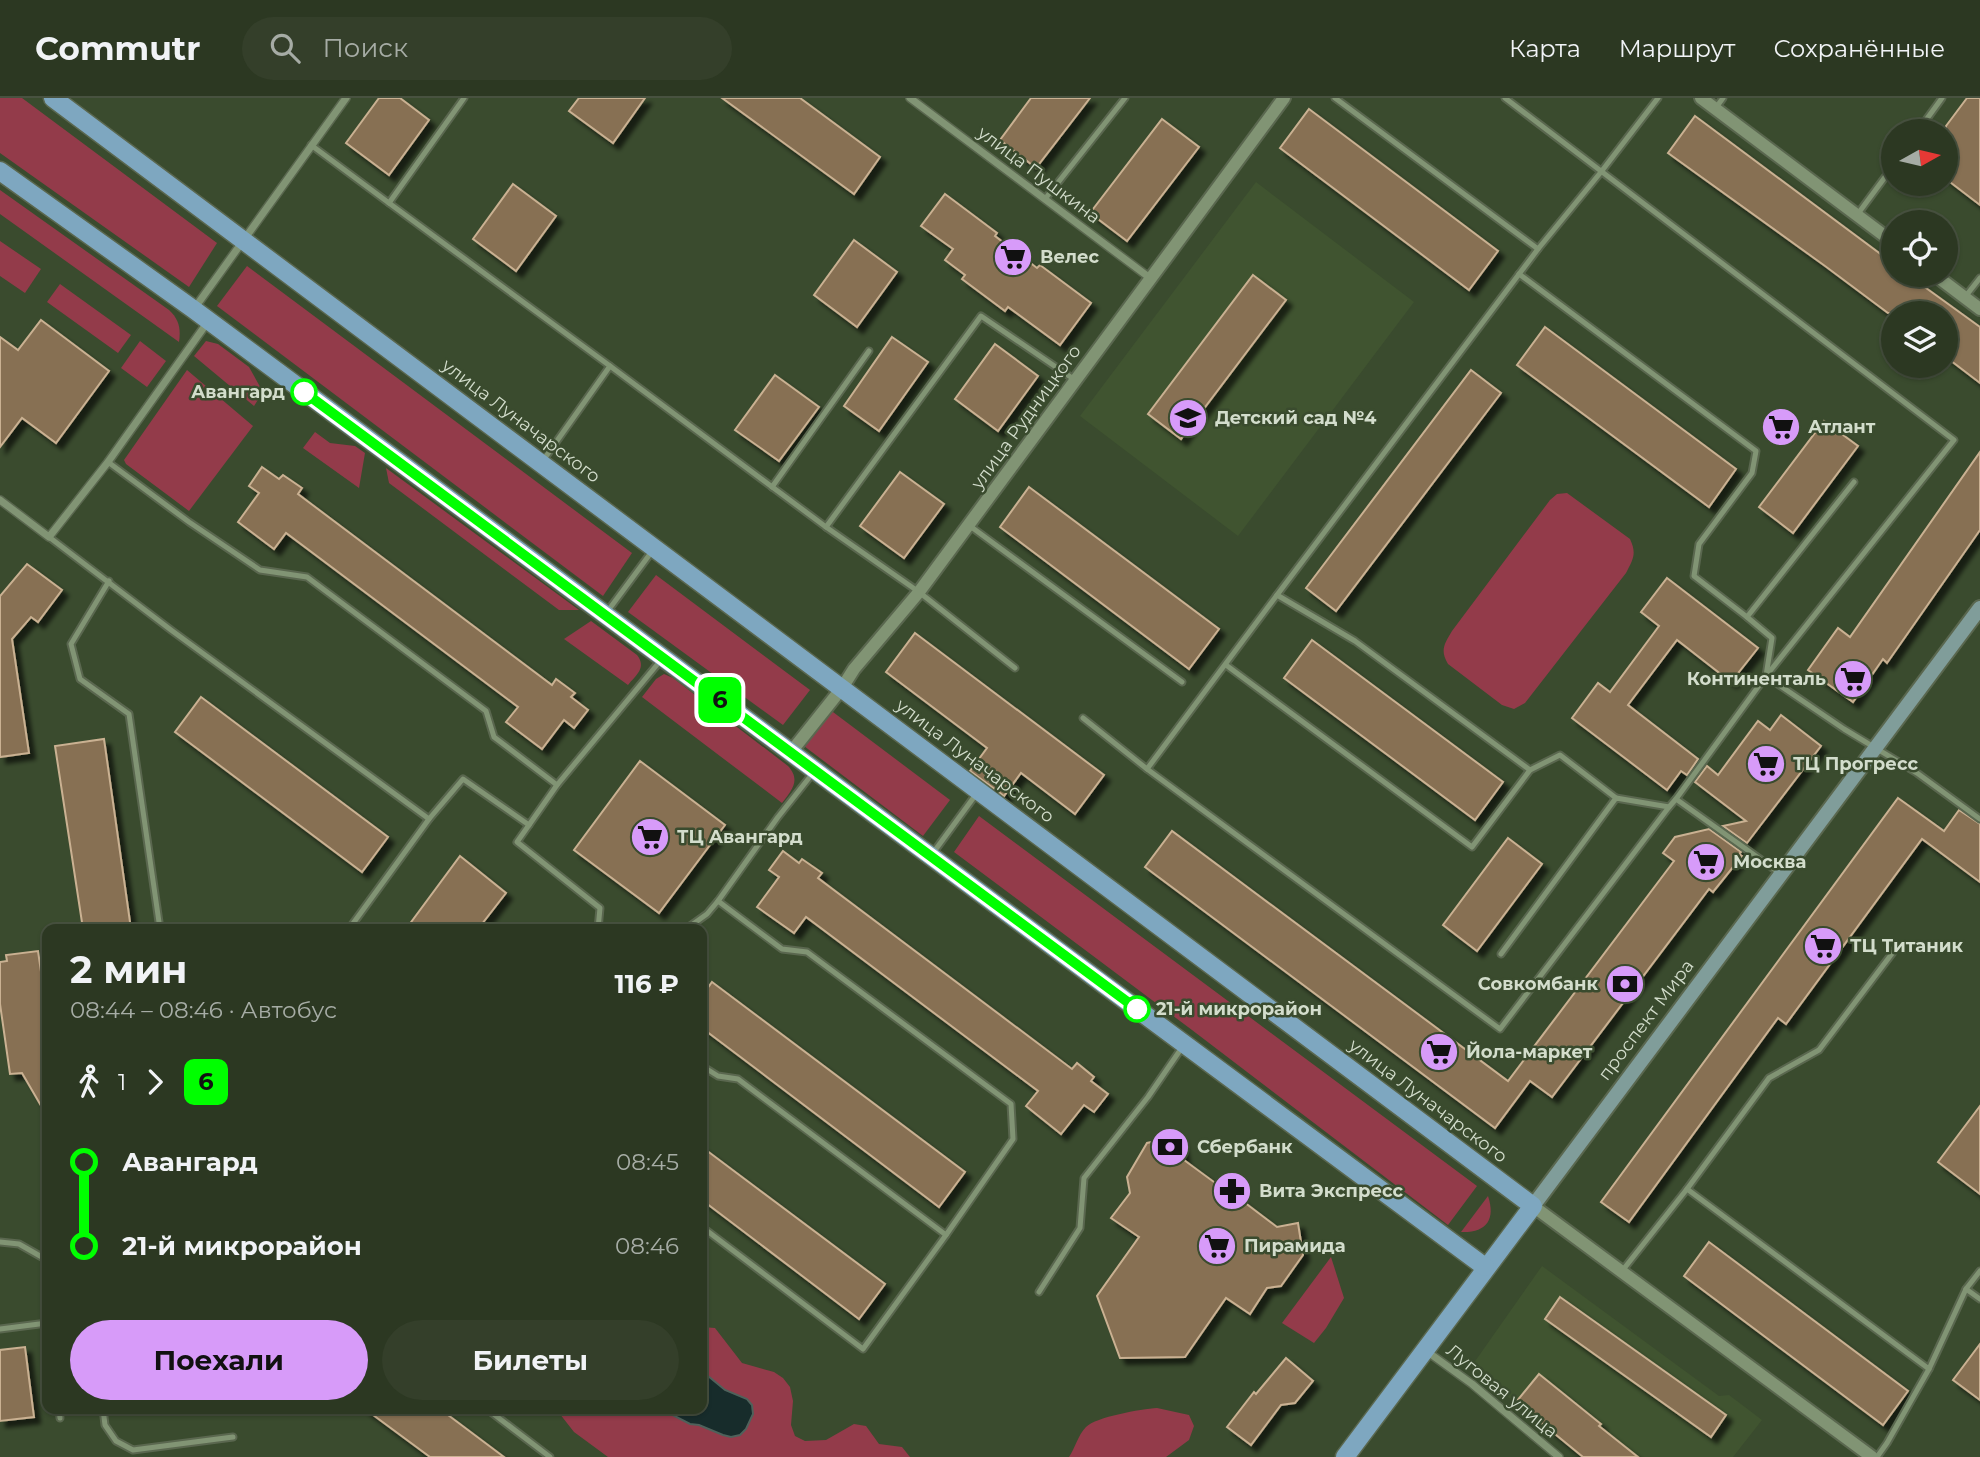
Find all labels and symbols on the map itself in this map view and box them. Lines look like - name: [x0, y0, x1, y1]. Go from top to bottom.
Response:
- north arrow: [1881, 119, 1958, 196]
- street label: улица Пушкина: [972, 121, 1105, 228]
- supermarket icon: Велес: [992, 236, 1034, 278]
- place label: Велес: [1040, 246, 1099, 268]
- street label: улица Рудницкого: [966, 341, 1086, 494]
- street label: улица Луначарского: [437, 354, 605, 488]
- marker: Авангард: [291, 379, 317, 405]
- place label: Авангард: [191, 381, 285, 403]
- school or university icon: Детский сад №4: [1167, 397, 1209, 439]
- supermarket icon: Атлант: [1760, 406, 1802, 448]
- place label: Детский сад №4: [1215, 407, 1377, 429]
- place label: Атлант: [1808, 416, 1876, 438]
- supermarket icon: Континенталь: [1832, 658, 1874, 700]
- place label: Континенталь: [1687, 668, 1826, 690]
- line badge: 6: [697, 677, 743, 723]
- street label: улица Луначарского: [891, 694, 1059, 828]
- supermarket icon: ТЦ Прогресс: [1745, 743, 1787, 785]
- place label: ТЦ Прогресс: [1793, 753, 1918, 775]
- supermarket icon: ТЦ Авангард: [629, 816, 671, 858]
- place label: ТЦ Авангард: [677, 826, 803, 848]
- supermarket icon: Москва: [1685, 841, 1727, 883]
- place label: Москва: [1733, 851, 1806, 873]
- supermarket icon: ТЦ Титаник: [1802, 925, 1844, 967]
- place label: ТЦ Титаник: [1850, 935, 1964, 957]
- street label: проспект Мира: [1593, 955, 1699, 1085]
- bank icon: Совкомбанк: [1604, 963, 1646, 1005]
- place label: Совкомбанк: [1478, 973, 1598, 995]
- marker: 21-й микрорайон: [1124, 996, 1150, 1022]
- place label: 21-й микрорайон: [1156, 998, 1322, 1020]
- supermarket icon: Йола-маркет: [1418, 1031, 1460, 1073]
- street label: улица Луначарского: [1344, 1034, 1512, 1168]
- place label: Йола-маркет: [1466, 1041, 1593, 1063]
- bank icon: Сбербанк: [1149, 1126, 1191, 1168]
- place label: Сбербанк: [1197, 1136, 1293, 1158]
- pharmacy icon: Вита Экспресс: [1211, 1170, 1253, 1212]
- place label: Вита Экспресс: [1259, 1180, 1404, 1202]
- supermarket icon: Пирамида: [1196, 1225, 1238, 1267]
- place label: Пирамида: [1244, 1235, 1346, 1257]
- street label: Луговая улица: [1442, 1339, 1562, 1443]

